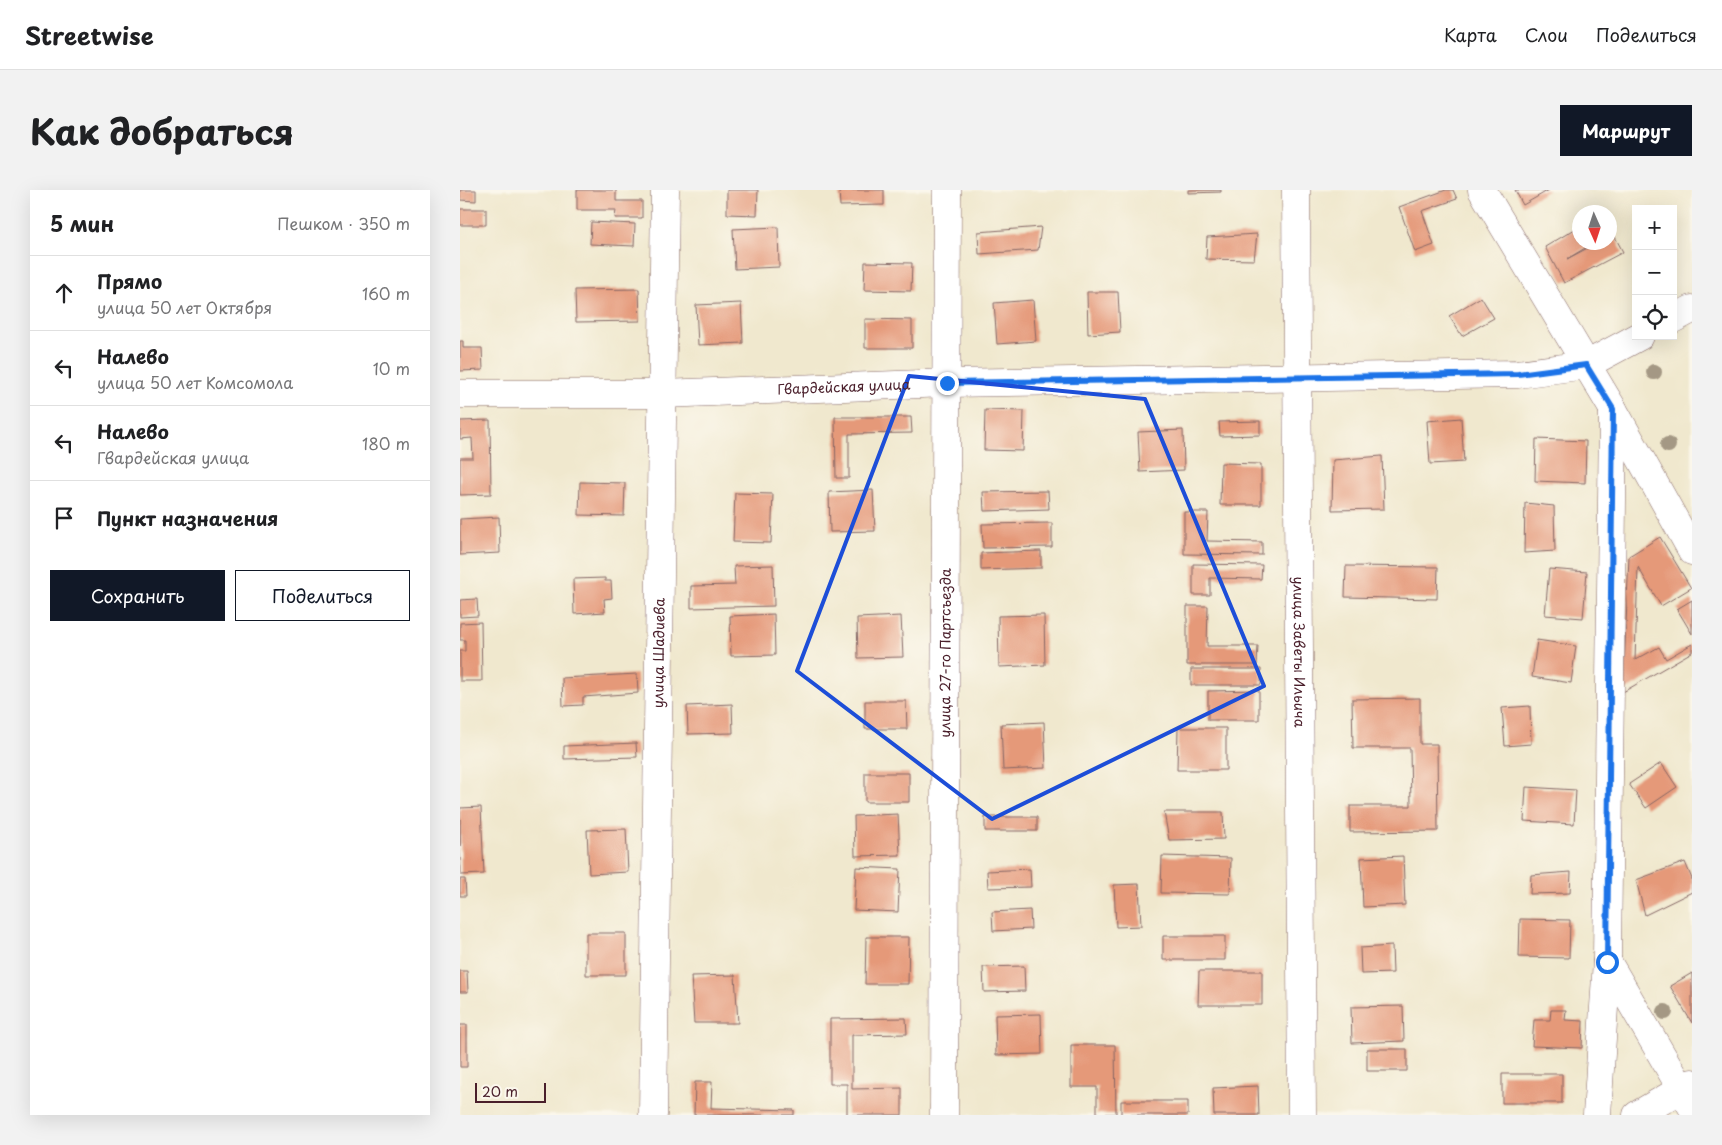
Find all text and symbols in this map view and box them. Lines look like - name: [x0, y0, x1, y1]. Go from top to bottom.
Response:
- text: Streetwise: [25, 17, 154, 53]
- text: Карта: [1444, 21, 1497, 48]
- text: Слои: [1525, 21, 1568, 48]
- text: Поделиться: [1596, 21, 1697, 48]
- text: Как добраться: [30, 104, 294, 157]
- button: Маршрут: [1560, 105, 1692, 156]
- north arrow: [1572, 205, 1617, 250]
- map controls: [1632, 205, 1677, 340]
- button: +: [1632, 205, 1677, 250]
- text: 5 мин: [50, 207, 114, 239]
- text: Пешком · 350 m: [277, 211, 410, 235]
- button: −: [1632, 250, 1677, 295]
- text: Прямо: [97, 267, 162, 295]
- icon: ahead: [50, 279, 78, 307]
- text: 160 m: [362, 281, 410, 305]
- text: улица 50 лет Октября: [97, 295, 272, 319]
- button: locate: [1632, 295, 1677, 340]
- text: Налево: [97, 342, 169, 370]
- icon: left: [50, 354, 78, 382]
- text: 10 m: [373, 356, 410, 380]
- text: улица 50 лет Комсомола: [97, 370, 293, 394]
- route end: [936, 372, 959, 395]
- street label: Гвардейская улица: [777, 373, 911, 400]
- text: Налево: [97, 417, 169, 445]
- icon: left: [50, 429, 78, 457]
- text: 180 m: [362, 431, 410, 455]
- text: Гвардейская улица: [97, 445, 249, 469]
- icon: arrive: [50, 504, 78, 532]
- text: Пункт назначения: [97, 504, 278, 532]
- street label: улица 27-го Партсъезда: [934, 568, 956, 738]
- button: Сохранить: [50, 570, 225, 621]
- button: Поделиться: [235, 570, 410, 621]
- street label: улица Заветы Ильича: [1289, 576, 1310, 728]
- street label: улица Шадиева: [647, 598, 670, 708]
- route start: [1596, 951, 1619, 974]
- scale bar: [475, 1080, 546, 1103]
- text: 20 m: [482, 1081, 518, 1102]

